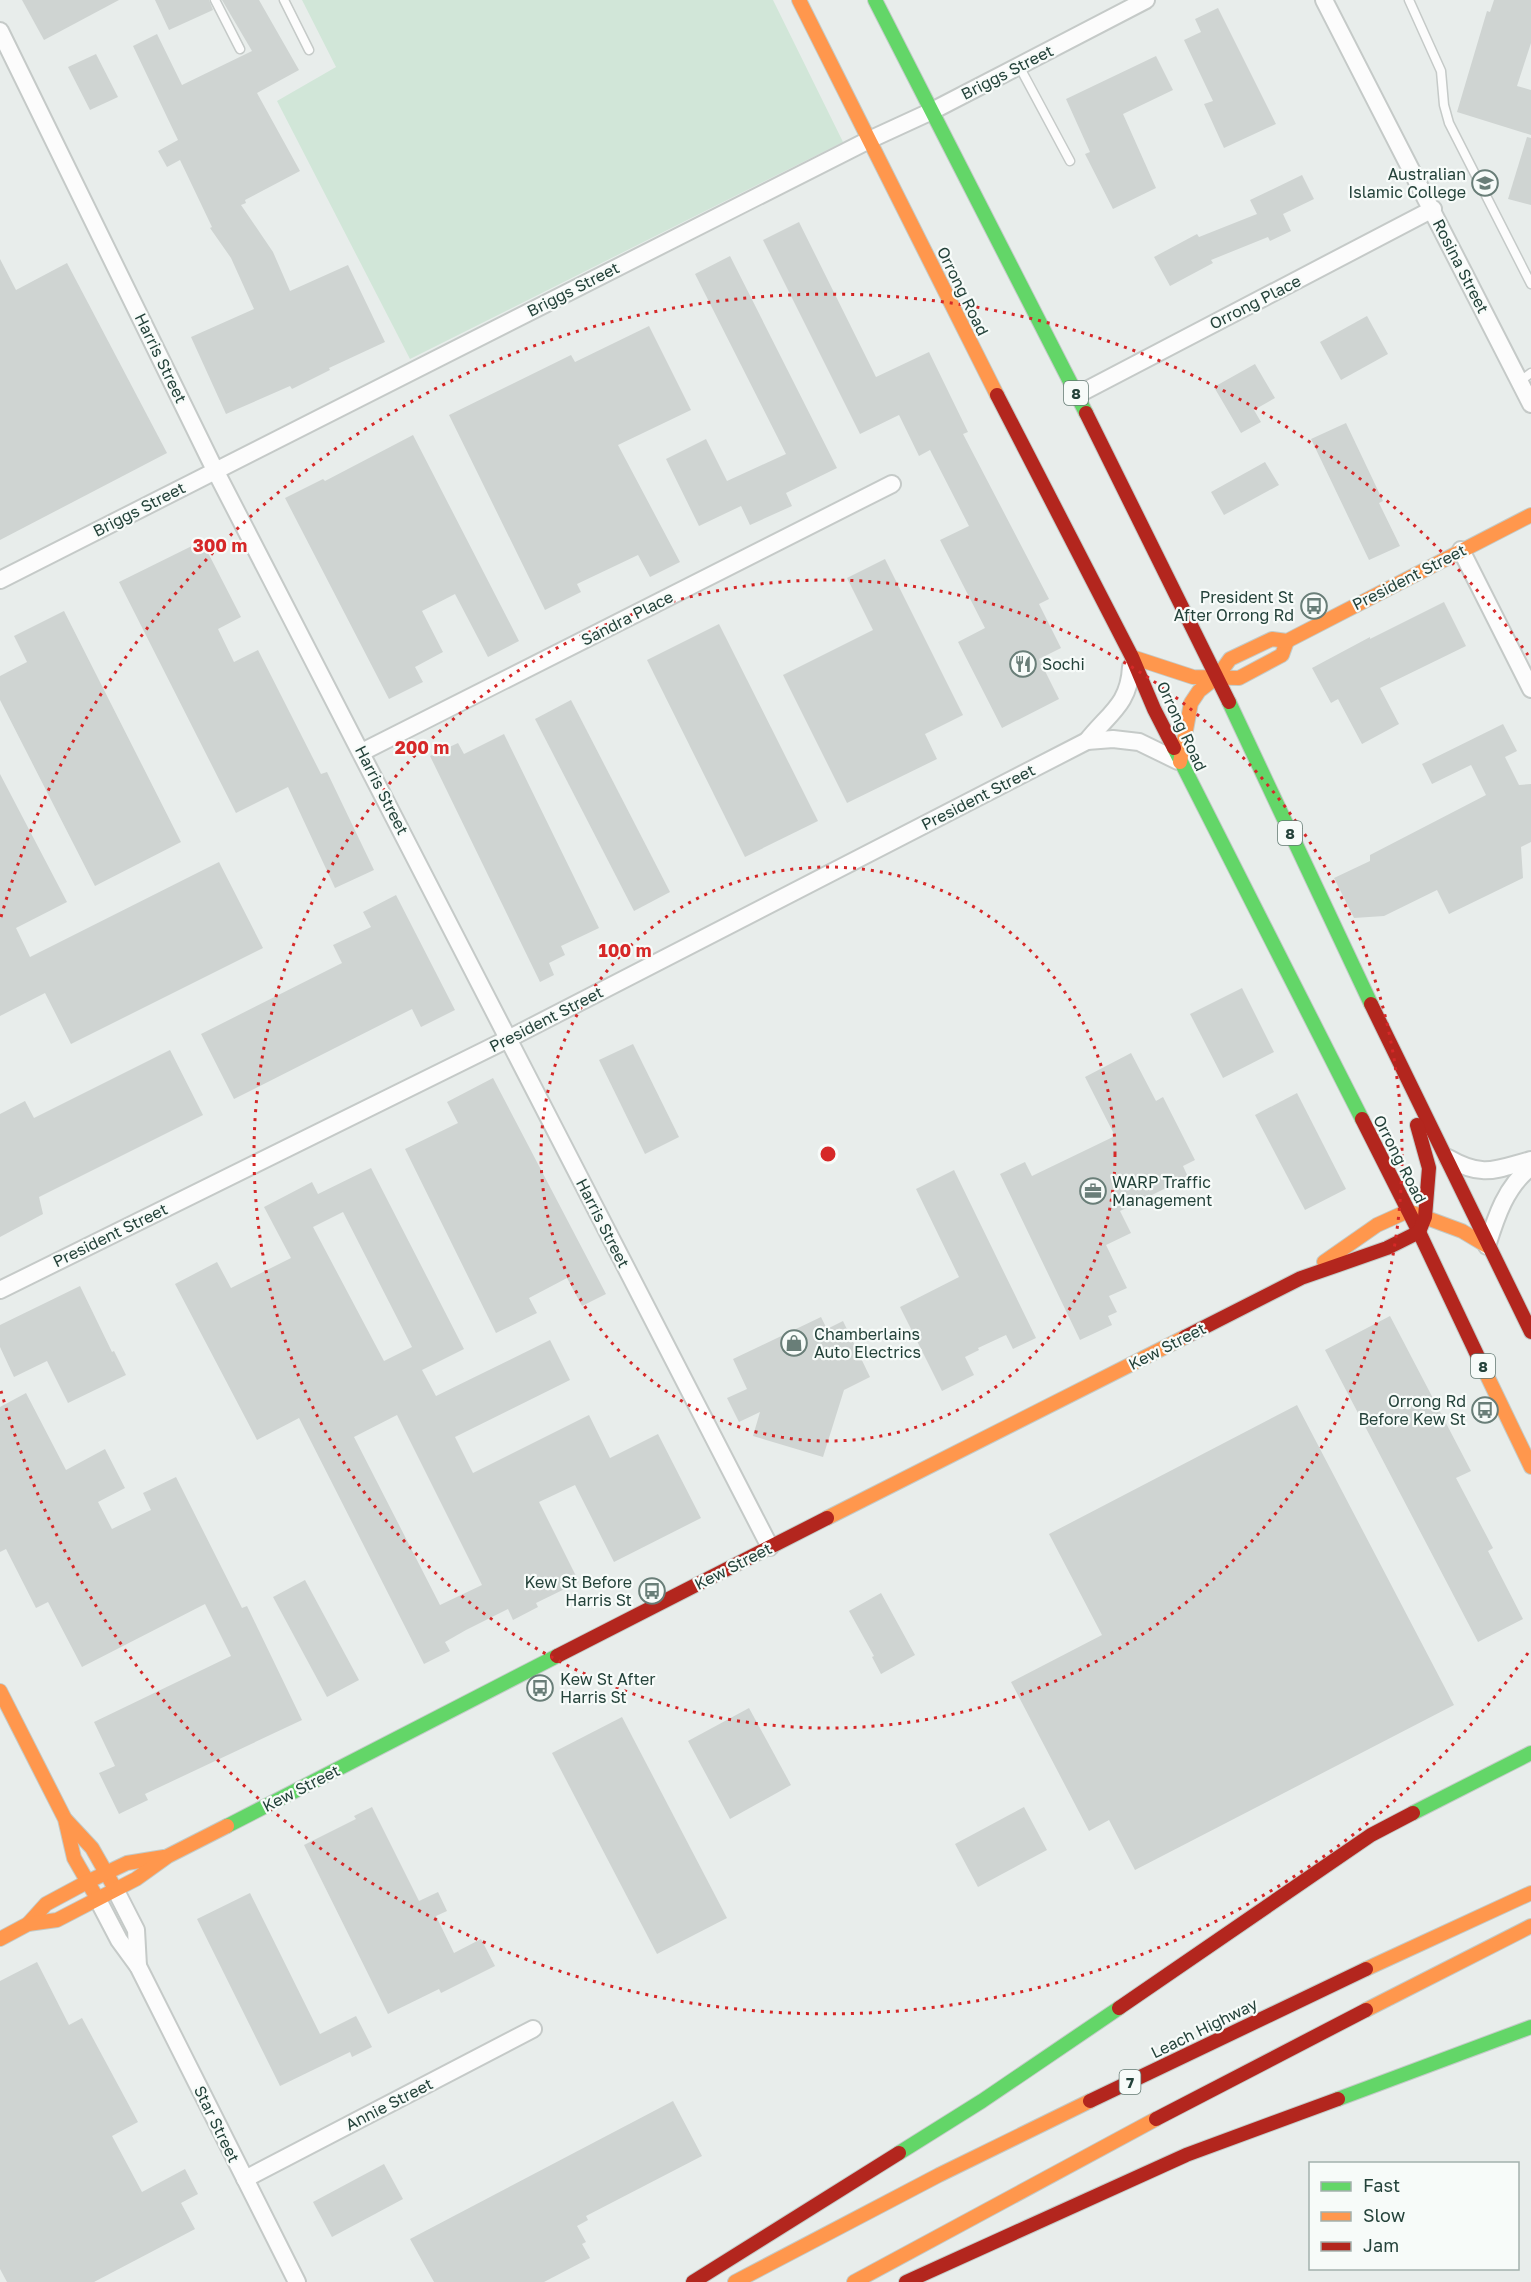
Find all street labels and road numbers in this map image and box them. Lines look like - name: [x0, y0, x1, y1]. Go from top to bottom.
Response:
- street label: Briggs Street: [958, 40, 1056, 104]
- street label: Rosina Street: [1429, 215, 1493, 317]
- street label: Orrong Road: [933, 243, 993, 339]
- street label: Briggs Street: [524, 257, 622, 321]
- street label: Orrong Place: [1206, 270, 1304, 334]
- street label: Harris Street: [131, 310, 191, 406]
- road number: 8: [1064, 381, 1088, 405]
- street label: Briggs Street: [90, 477, 188, 541]
- street label: President Street: [1349, 540, 1469, 614]
- street label: Sandra Place: [578, 586, 676, 650]
- street label: Orrong Road: [1153, 678, 1211, 774]
- street label: Harris Street: [351, 742, 413, 838]
- street label: President Street: [918, 760, 1038, 834]
- road number: 8: [1278, 821, 1302, 845]
- street label: President Street: [486, 982, 606, 1056]
- street label: Orrong Road: [1369, 1111, 1431, 1207]
- street label: Harris Street: [572, 1175, 634, 1271]
- street label: President Street: [49, 1199, 171, 1271]
- street label: Kew Street: [1125, 1318, 1209, 1374]
- road number: 8: [1471, 1354, 1495, 1378]
- street label: Kew Street: [691, 1538, 775, 1594]
- street label: Kew Street: [259, 1760, 343, 1816]
- street label: Leach Highway: [1147, 1994, 1261, 2062]
- road number: 7: [1120, 2070, 1140, 2094]
- street label: Annie Street: [342, 2073, 436, 2135]
- street label: Star Street: [190, 2082, 244, 2166]

